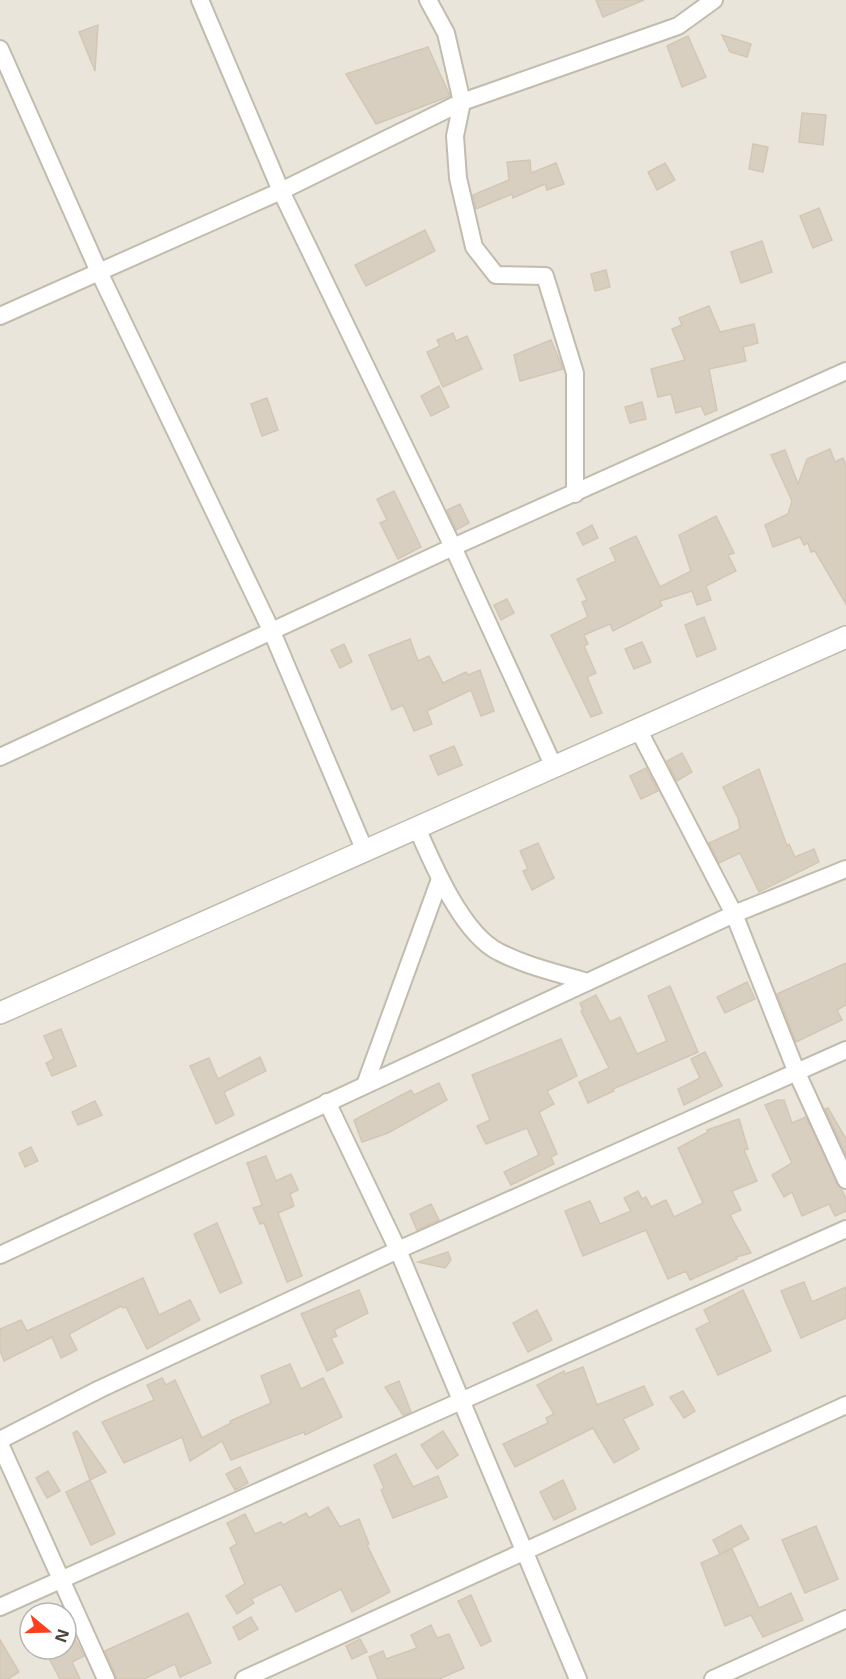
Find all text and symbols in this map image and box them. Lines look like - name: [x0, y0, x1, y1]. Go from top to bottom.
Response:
- north arrow: [18, 1601, 78, 1661]
- text: N: [50, 1626, 75, 1646]

